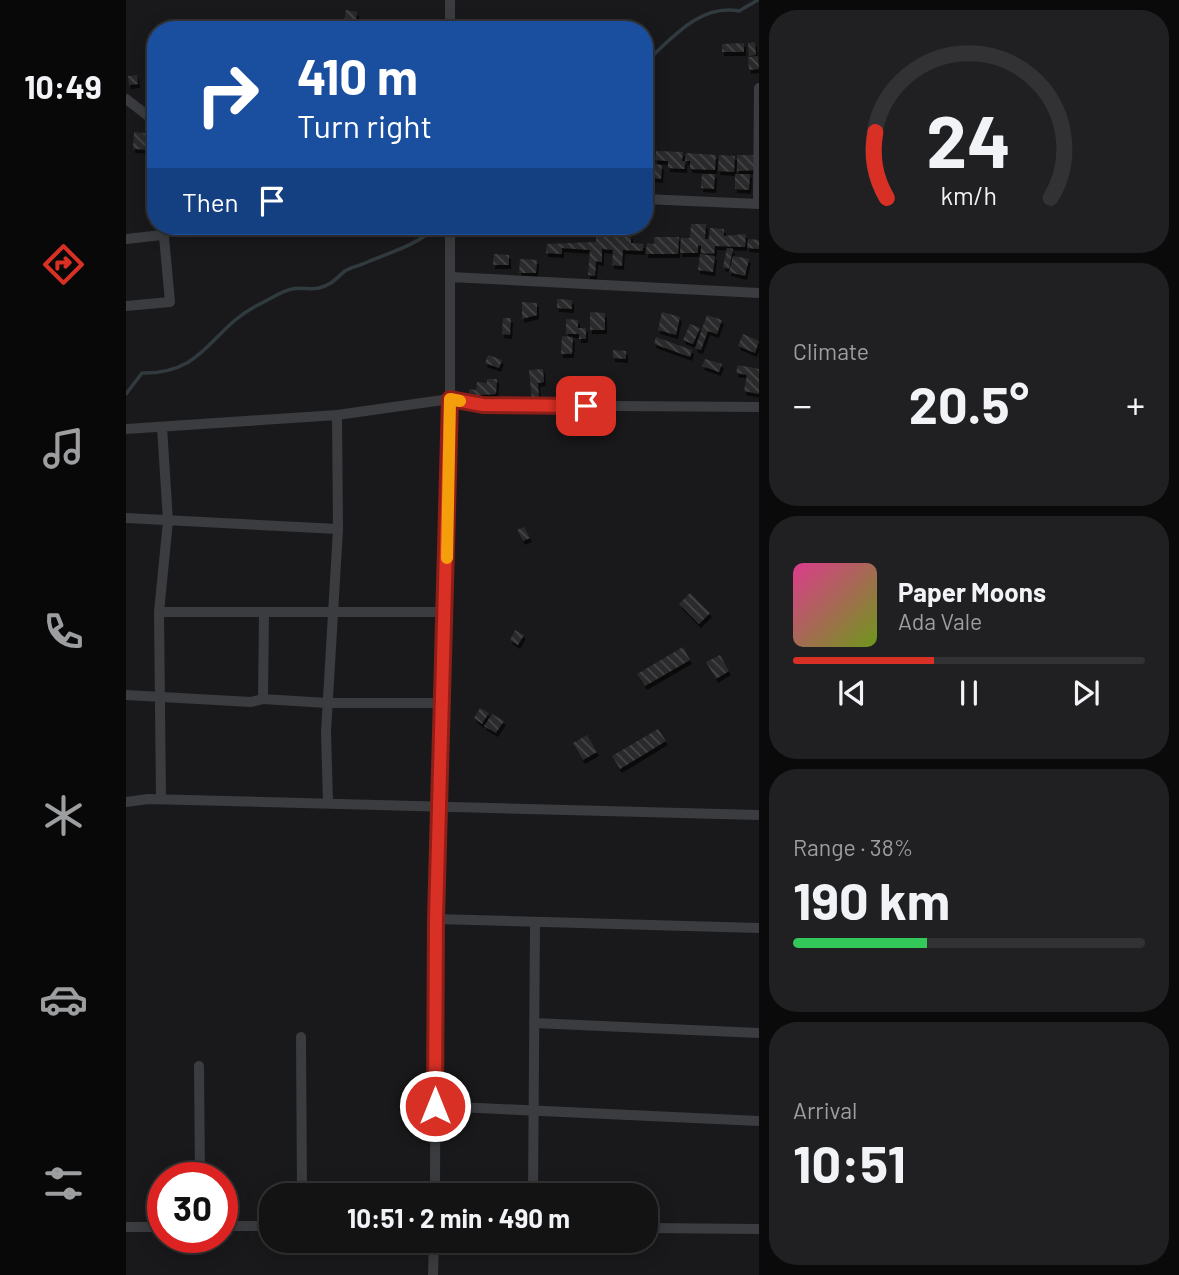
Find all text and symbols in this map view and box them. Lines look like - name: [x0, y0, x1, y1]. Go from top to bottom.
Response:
- text: 410 m: [297, 46, 418, 105]
- icon: right: [182, 49, 273, 140]
- text: 10:49: [24, 67, 102, 105]
- text: 24: [927, 95, 1011, 183]
- text: Turn right: [297, 106, 432, 144]
- text: km/h: [941, 179, 997, 209]
- icon: arrive: [253, 182, 291, 220]
- text: Then: [182, 186, 239, 217]
- icon: directions: [39, 240, 88, 289]
- text: Climate: [793, 337, 869, 365]
- text: 20.5°: [909, 372, 1029, 434]
- pin: [556, 376, 616, 436]
- text: −: [793, 381, 812, 427]
- text: +: [1126, 381, 1145, 427]
- icon: arrive: [567, 387, 605, 425]
- icon: music: [39, 424, 88, 473]
- text: Paper Moons: [898, 576, 1046, 607]
- icon: phone: [39, 607, 88, 656]
- text: Ada Vale: [898, 607, 982, 635]
- icon: previous: [833, 674, 871, 712]
- icon: pause: [950, 674, 988, 712]
- icon: next: [1067, 674, 1105, 712]
- icon: climate: [39, 791, 88, 840]
- text: Range · 38%: [793, 833, 913, 861]
- text: 190 km: [793, 868, 950, 930]
- icon: car: [39, 975, 88, 1024]
- position arrow: [398, 1069, 472, 1143]
- text: Arrival: [793, 1096, 857, 1124]
- text: 10:51: [793, 1131, 906, 1193]
- icon: filters: [39, 1159, 88, 1208]
- speed limit sign: 30: [147, 1162, 238, 1253]
- text: 10:51 · 2 min · 490 m: [347, 1202, 570, 1233]

